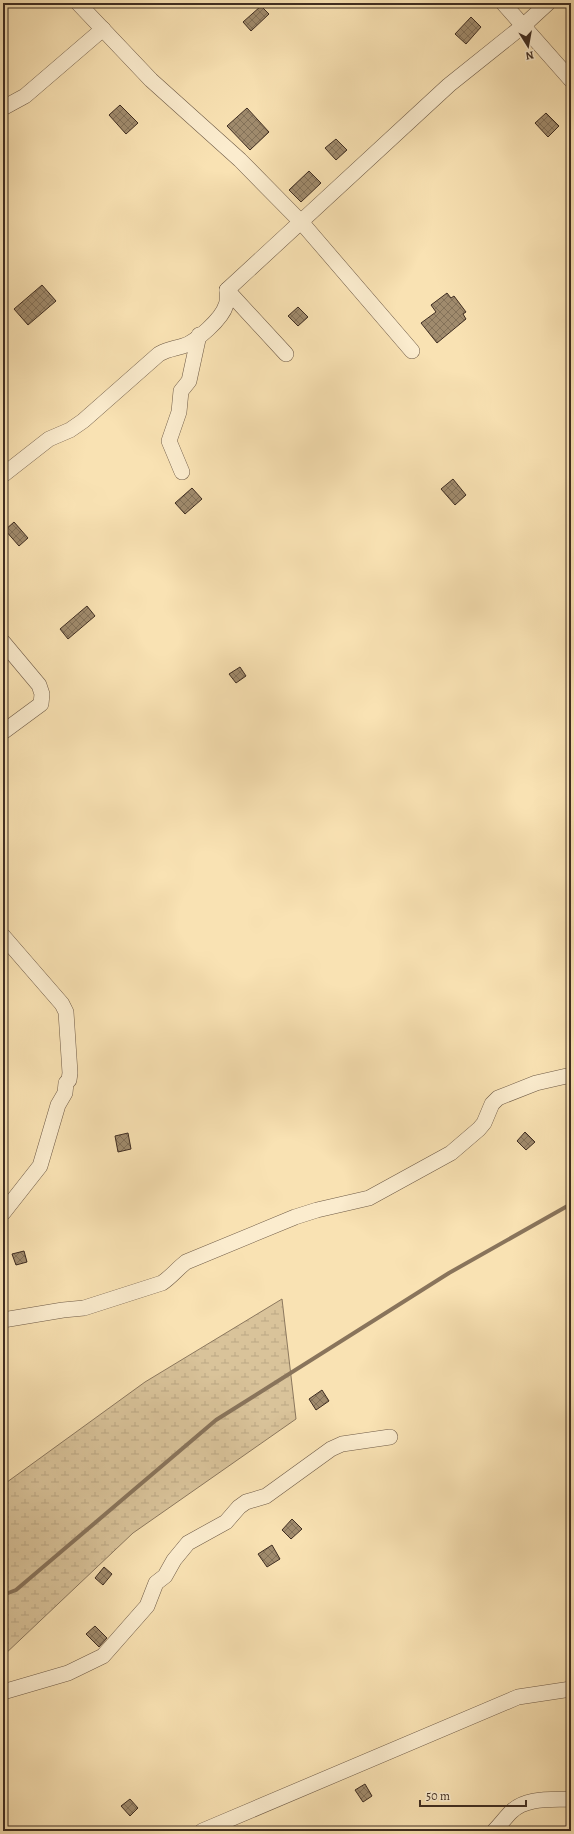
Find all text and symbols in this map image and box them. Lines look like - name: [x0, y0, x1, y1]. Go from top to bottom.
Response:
- north arrow: [508, 26, 548, 66]
- text: N: [524, 47, 535, 63]
- scale bar: [420, 1782, 526, 1808]
- text: 50 m: [426, 1788, 450, 1804]

